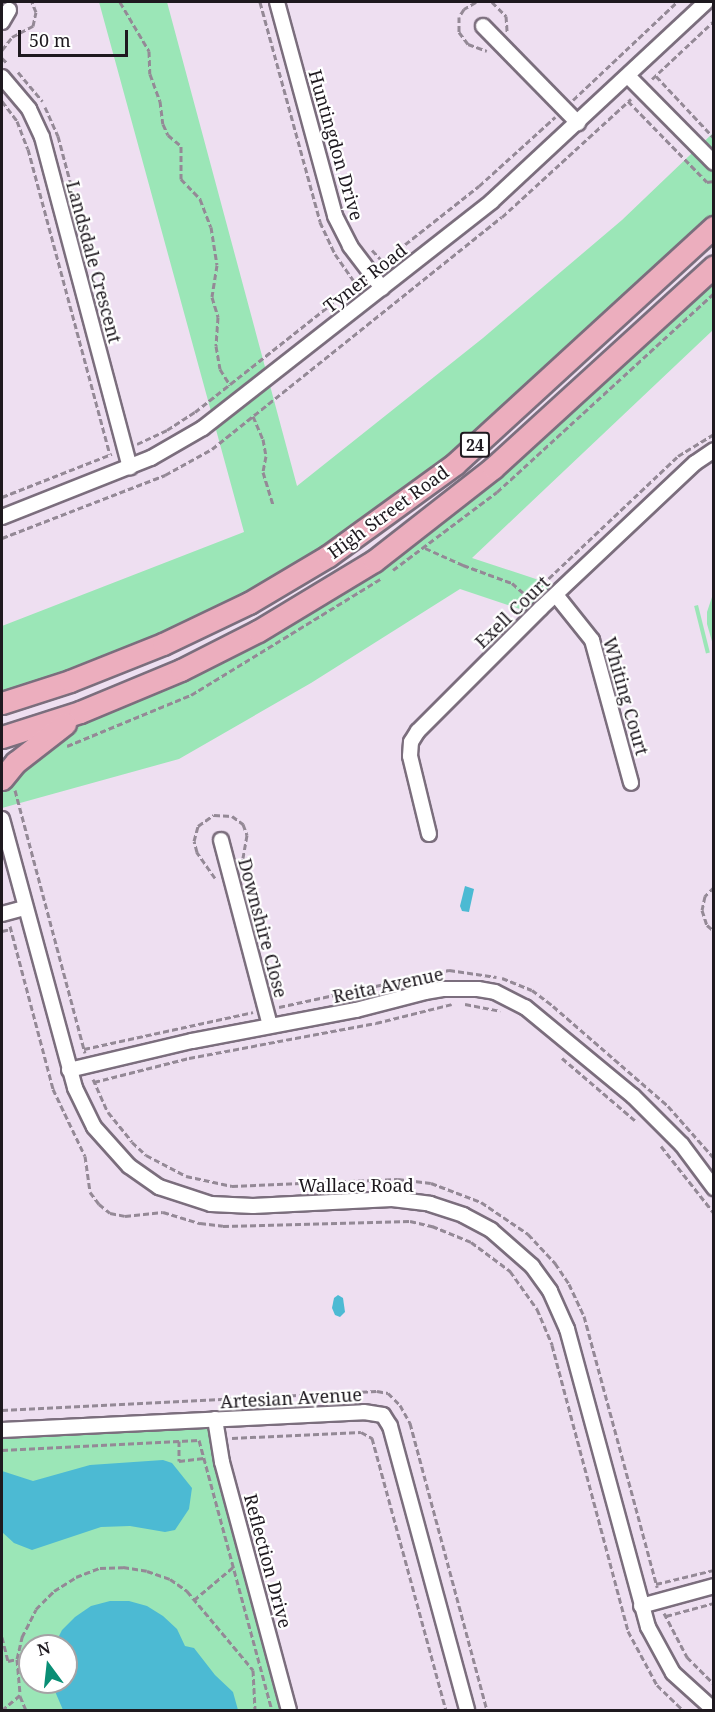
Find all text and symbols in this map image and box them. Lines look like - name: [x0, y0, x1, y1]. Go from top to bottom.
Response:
- scale bar: [21, 18, 130, 56]
- text: 50 m: [29, 28, 71, 52]
- street label: Huntingdon Drive: [304, 67, 368, 223]
- street label: Landsdale Crescent: [62, 179, 126, 345]
- street label: Tyner Road: [319, 239, 411, 317]
- road number: 24: [458, 432, 492, 458]
- street label: High Street Road: [323, 461, 453, 563]
- street label: Exell Court: [470, 571, 554, 653]
- street label: Whiting Court: [599, 634, 653, 758]
- street label: Downshire Close: [234, 856, 292, 1000]
- street label: Reita Avenue: [331, 963, 445, 1007]
- street label: Wallace Road: [298, 1174, 414, 1196]
- street label: Artesian Avenue: [220, 1384, 362, 1412]
- street label: Reflection Drive: [240, 1492, 296, 1630]
- north arrow: [18, 1634, 78, 1694]
- text: N: [35, 1636, 53, 1661]

